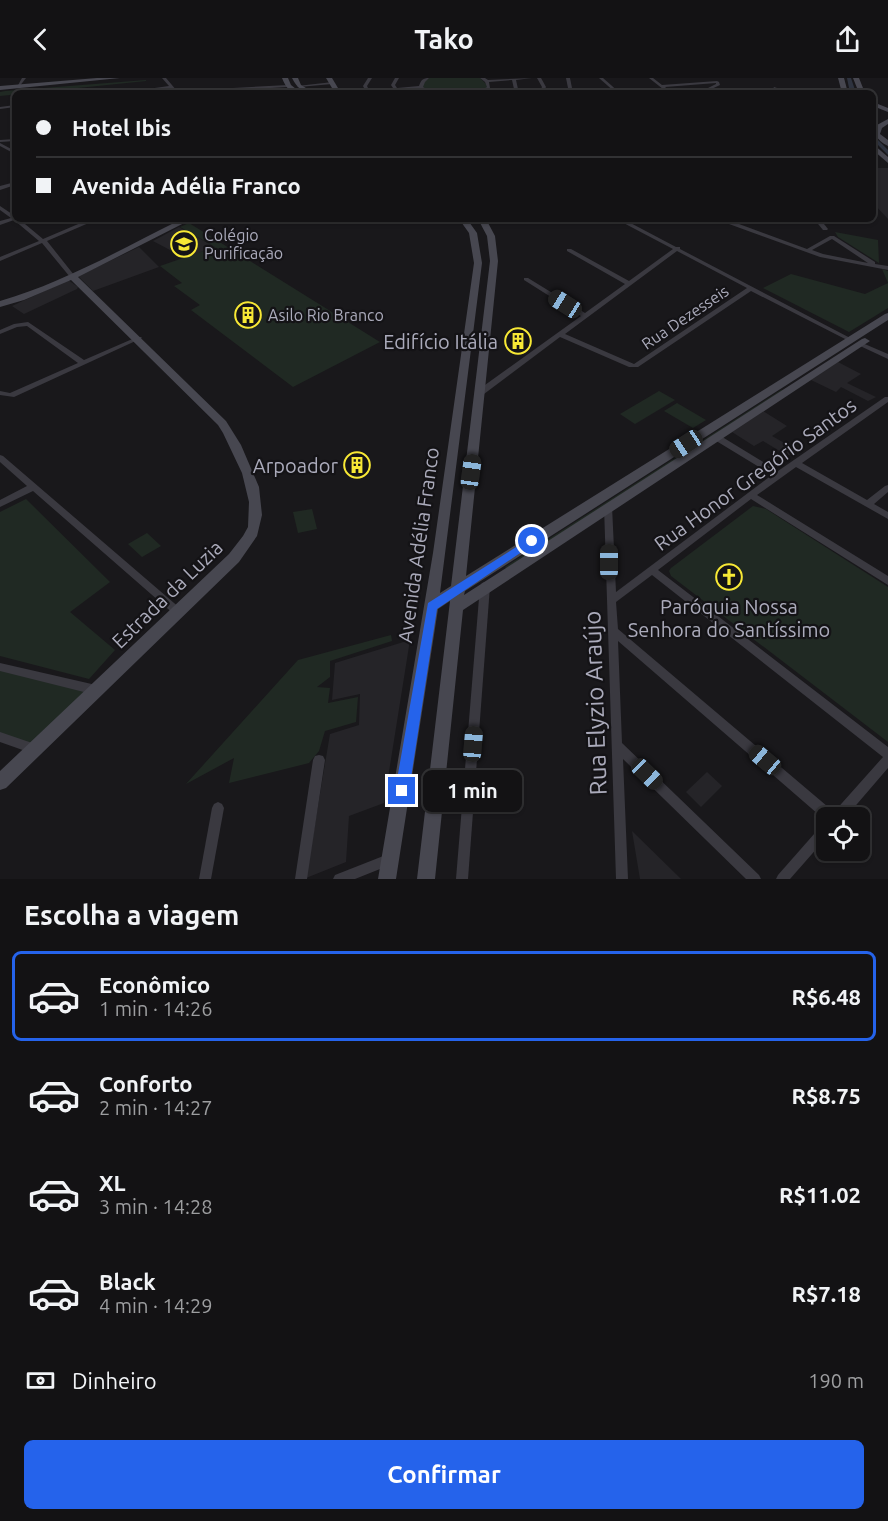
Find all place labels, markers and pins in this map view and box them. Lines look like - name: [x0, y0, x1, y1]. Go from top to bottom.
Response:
- place label: Colégio Purificação: [204, 226, 283, 262]
- school or university icon: Colégio Purificação: [169, 229, 199, 259]
- building icon: Asilo Rio Branco: [233, 300, 263, 330]
- place label: Asilo Rio Branco: [268, 306, 384, 324]
- building icon: Edifício Itália: [503, 326, 533, 356]
- place label: Edifício Itália: [383, 330, 498, 353]
- building icon: Arpoador: [342, 450, 372, 480]
- place label: Arpoador: [253, 454, 338, 477]
- church icon: Paróquia Nossa Senhora do Santíssimo: [714, 562, 744, 592]
- place label: Paróquia Nossa Senhora do Santíssimo: [628, 595, 830, 641]

